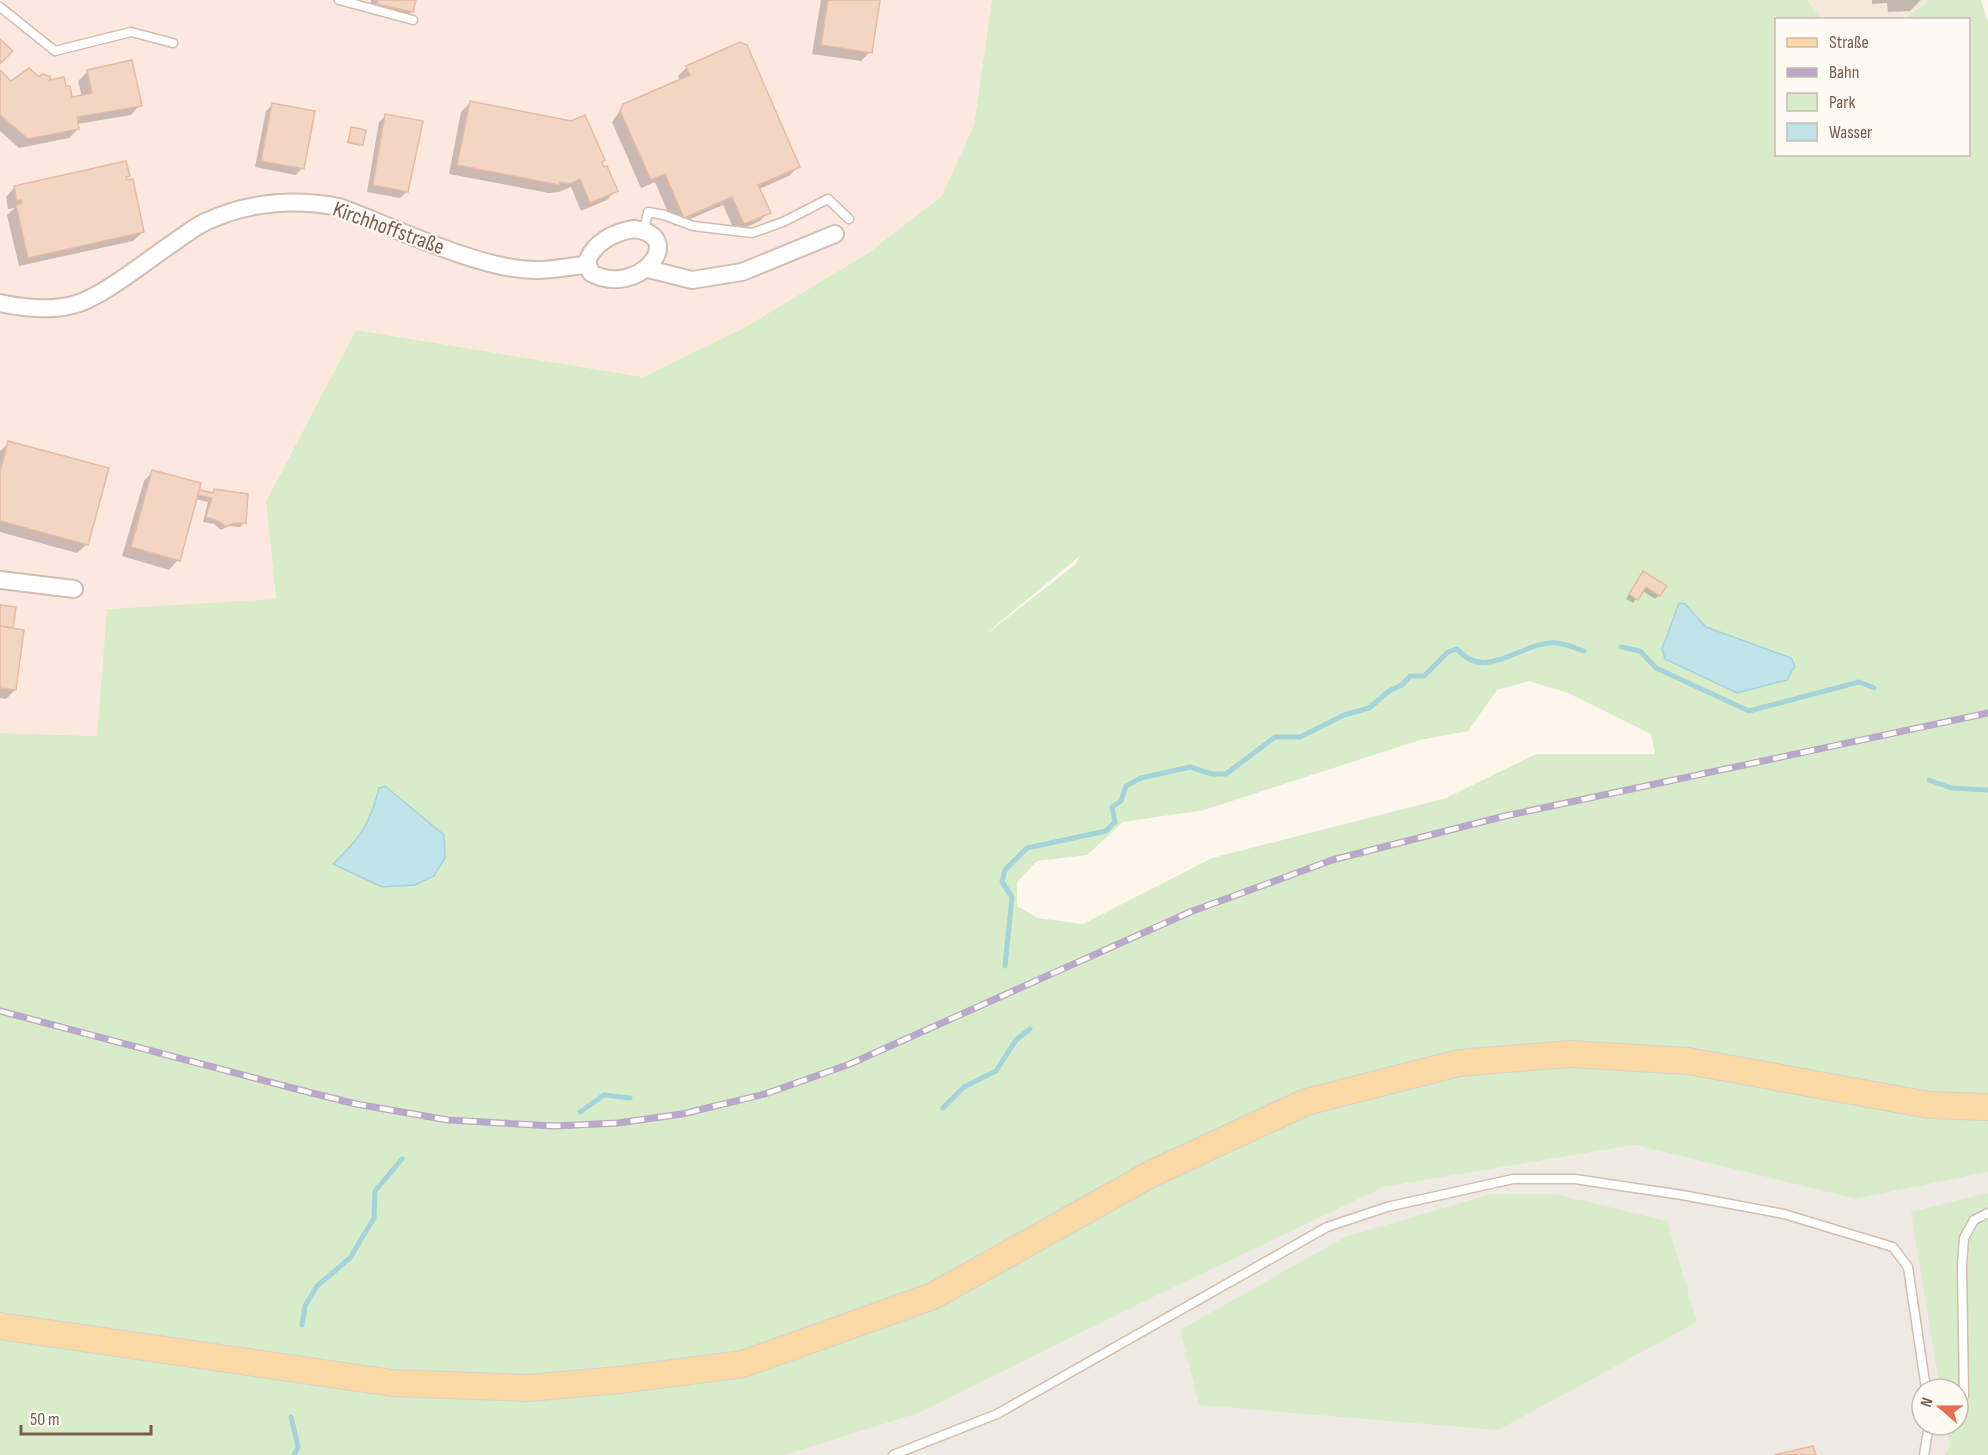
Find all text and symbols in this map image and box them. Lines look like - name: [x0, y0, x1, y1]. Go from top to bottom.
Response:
- legend: [1775, 18, 1970, 156]
- text: Straße: [1829, 32, 1869, 53]
- text: Bahn: [1829, 62, 1859, 83]
- text: Park: [1829, 92, 1855, 113]
- text: Wasser: [1829, 122, 1872, 143]
- street label: Kirchhoffstraße: [329, 196, 448, 261]
- north arrow: [1910, 1377, 1970, 1437]
- text: N: [1917, 1395, 1938, 1410]
- scale bar: [21, 1398, 152, 1436]
- text: 50 m: [30, 1409, 60, 1430]

